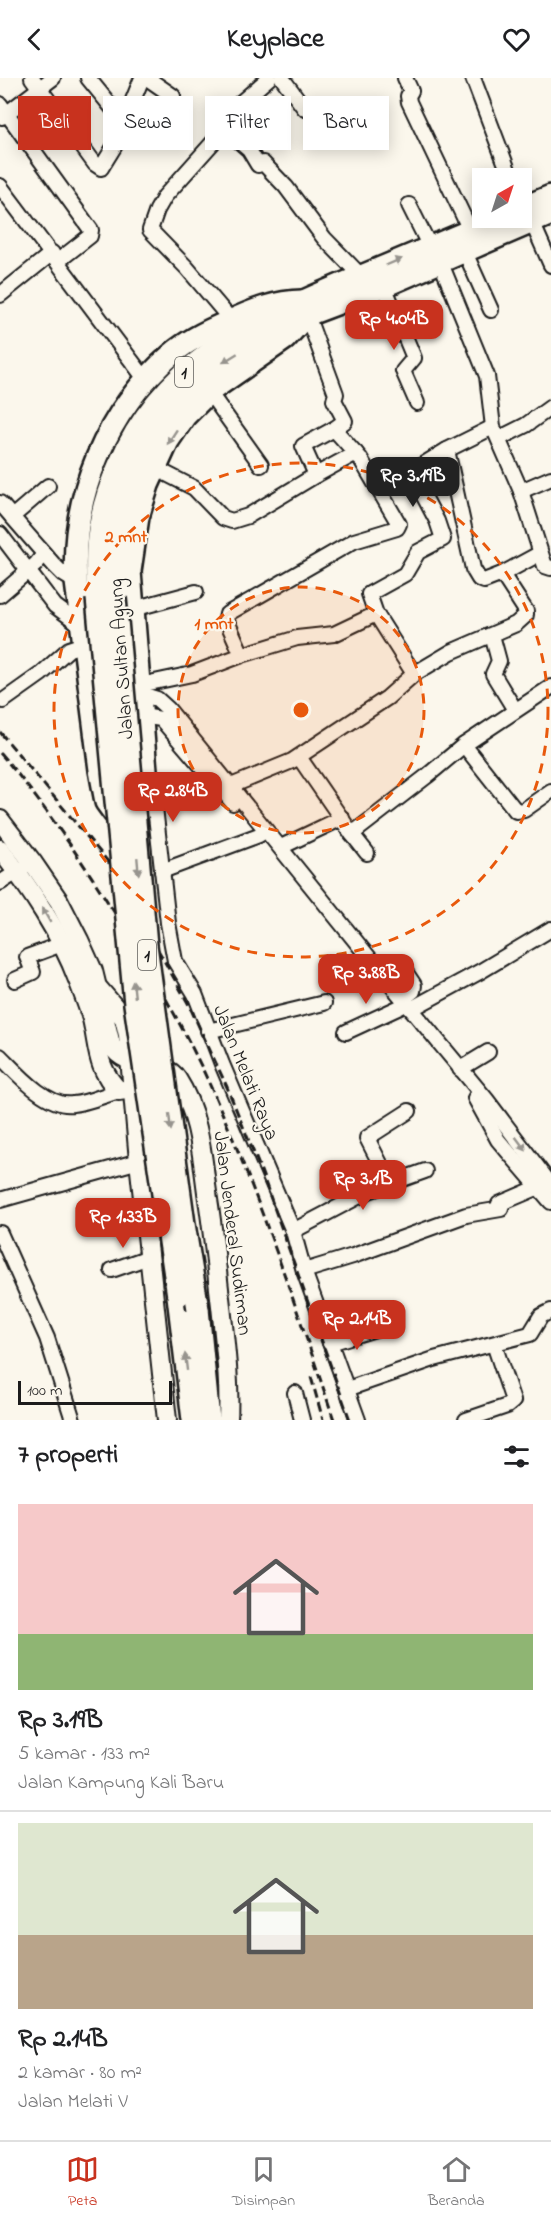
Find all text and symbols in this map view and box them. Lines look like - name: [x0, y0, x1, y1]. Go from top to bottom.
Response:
- text: Keyplace: [227, 20, 324, 59]
- icon: back: [18, 23, 51, 56]
- icon: heart: [500, 23, 533, 56]
- chip: Beli: [18, 96, 91, 150]
- chip: Sewa: [103, 96, 193, 150]
- chip: Filter: [205, 96, 291, 150]
- chip: Baru: [303, 96, 389, 150]
- north arrow: [472, 168, 532, 228]
- map controls: [472, 168, 532, 228]
- one-way arrow: [386, 257, 404, 267]
- pin: Rp 4.04B: [332, 300, 456, 351]
- text: Rp 4.04B: [359, 305, 429, 334]
- one-way arrow: [222, 352, 238, 363]
- road number: 1: [175, 357, 193, 387]
- one-way arrow: [166, 428, 177, 445]
- pin: Rp 3.19B: [351, 457, 475, 508]
- text: Rp 3.19B: [380, 462, 446, 491]
- text: 2 mnt: [104, 525, 148, 551]
- street label: Jalan Sultan Agung: [102, 577, 144, 740]
- text: 1 mnt: [194, 612, 235, 638]
- centre of rings: [291, 700, 311, 720]
- pin: Rp 2.84B: [111, 772, 235, 823]
- text: Rp 2.84B: [138, 777, 208, 806]
- one-way arrow: [133, 856, 143, 875]
- one-way arrow: [40, 907, 51, 923]
- road number: 1: [138, 940, 156, 970]
- pin: Rp 3.88B: [304, 954, 428, 1005]
- text: Rp 3.88B: [332, 959, 400, 988]
- one-way arrow: [129, 980, 138, 999]
- street label: Jalan Melati Raya: [204, 1001, 285, 1145]
- one-way arrow: [166, 1112, 175, 1131]
- street label: Jalan Jenderal Sudirman: [205, 1130, 258, 1337]
- one-way arrow: [514, 1137, 526, 1152]
- pin: Rp 3.1B: [308, 1160, 418, 1211]
- text: Rp 3.1B: [333, 1165, 393, 1194]
- pin: Rp 1.33B: [61, 1198, 185, 1249]
- text: Rp 1.33B: [89, 1203, 157, 1232]
- pin: Rp 2.14B: [295, 1300, 419, 1351]
- text: Rp 2.14B: [322, 1305, 392, 1334]
- one-way arrow: [181, 1352, 191, 1371]
- scale bar: [18, 1378, 172, 1406]
- text: 100 m: [27, 1379, 62, 1403]
- text: 7 properti: [18, 1437, 118, 1475]
- icon: filters: [500, 1440, 533, 1473]
- icon: home: [222, 1543, 330, 1651]
- text: Rp 3.19B: [18, 1702, 103, 1740]
- text: 5 kamar · 133 m²: [18, 1740, 150, 1769]
- text: Jalan Kampung Kali Baru: [18, 1769, 224, 1798]
- icon: home: [222, 1862, 330, 1970]
- text: Rp 2.14B: [18, 2021, 108, 2059]
- text: 2 kamar · 80 m²: [18, 2059, 142, 2088]
- text: Jalan Melati V: [18, 2088, 128, 2117]
- tab: Peta: [66, 2153, 99, 2213]
- tab: Disimpan: [232, 2153, 295, 2213]
- tab: Beranda: [428, 2153, 485, 2213]

